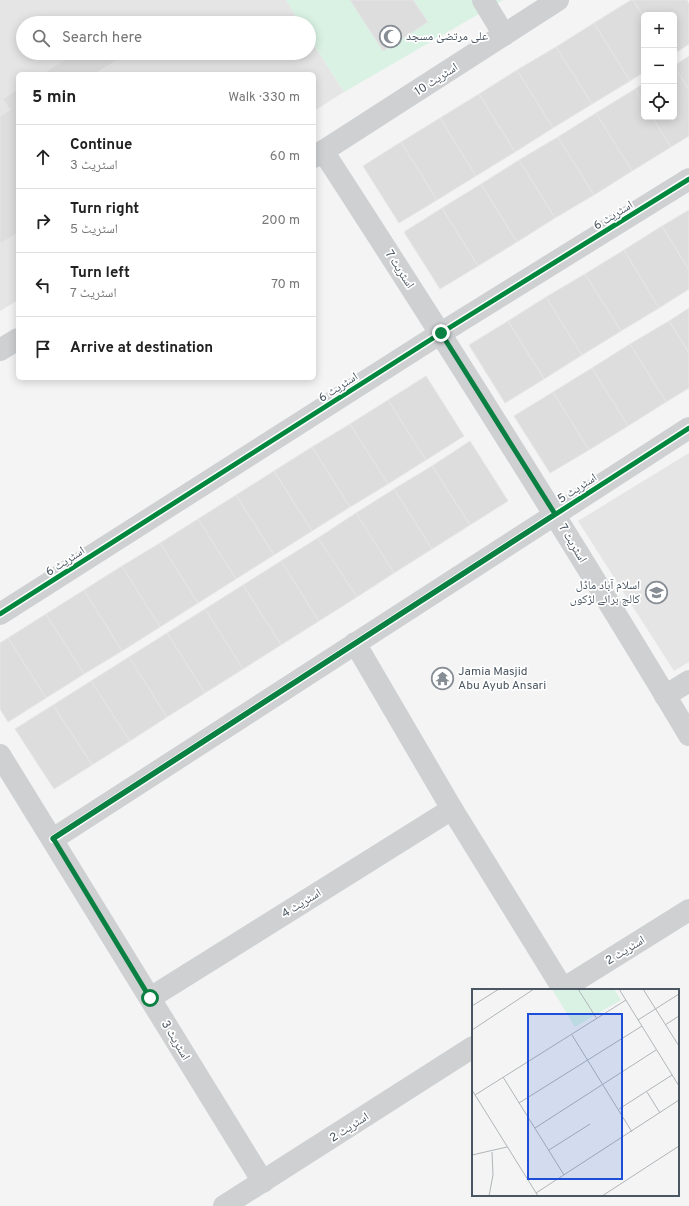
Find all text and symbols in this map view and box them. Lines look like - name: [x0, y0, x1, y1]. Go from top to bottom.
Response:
- map controls: [641, 12, 677, 120]
- button: +: [641, 12, 677, 48]
- search box: [16, 16, 316, 60]
- mosque icon: علی مرتضیٰ مسجد: [377, 23, 403, 49]
- icon: search: [30, 27, 52, 49]
- text: Search here: [62, 29, 142, 48]
- place label: علی مرتضیٰ مسجد: [406, 29, 488, 45]
- button: −: [641, 48, 677, 84]
- street label: اسٹریٹ 10: [412, 60, 462, 100]
- button: locate: [641, 84, 677, 120]
- text: 5 min: [32, 87, 76, 109]
- text: Walk · 330 m: [228, 90, 300, 106]
- text: Continue: [70, 136, 132, 155]
- icon: ahead: [32, 146, 54, 168]
- text: 60 m: [270, 149, 300, 165]
- text: اسٹریٹ 3: [70, 158, 118, 174]
- street label: اسٹریٹ 6: [591, 197, 636, 234]
- text: Turn right: [70, 200, 139, 219]
- icon: right: [32, 210, 54, 232]
- text: 200 m: [261, 213, 300, 229]
- text: اسٹریٹ 5: [70, 222, 118, 238]
- street label: اسٹریٹ 7: [381, 247, 418, 292]
- text: Turn left: [70, 264, 130, 283]
- icon: left: [32, 274, 54, 296]
- text: 70 m: [271, 277, 300, 293]
- text: اسٹریٹ 7: [70, 286, 117, 302]
- route end: [432, 324, 450, 342]
- icon: arrive: [32, 338, 54, 360]
- text: Arrive at destination: [70, 339, 213, 358]
- street label: اسٹریٹ 6: [316, 369, 361, 406]
- street label: اسٹریٹ 5: [555, 470, 601, 508]
- street label: اسٹریٹ 7: [554, 521, 590, 566]
- street label: اسٹریٹ 6: [43, 543, 88, 580]
- place label: اسلام آباد ماڈل کالج برائے لڑکوں: [570, 578, 640, 608]
- school or university icon: اسلام آباد ماڈل کالج برائے لڑکوں: [643, 579, 669, 605]
- place label: Jamia Masjid Abu Ayub Ansari: [458, 664, 546, 694]
- temple icon: Jamia Masjid Abu Ayub Ansari: [430, 665, 456, 691]
- street label: اسٹریٹ 4: [279, 885, 325, 922]
- street label: اسٹریٹ 2: [603, 932, 649, 969]
- route start: [141, 989, 159, 1007]
- inset map: [472, 989, 679, 1196]
- street label: اسٹریٹ 3: [157, 1018, 193, 1064]
- street label: اسٹریٹ 2: [327, 1109, 372, 1147]

